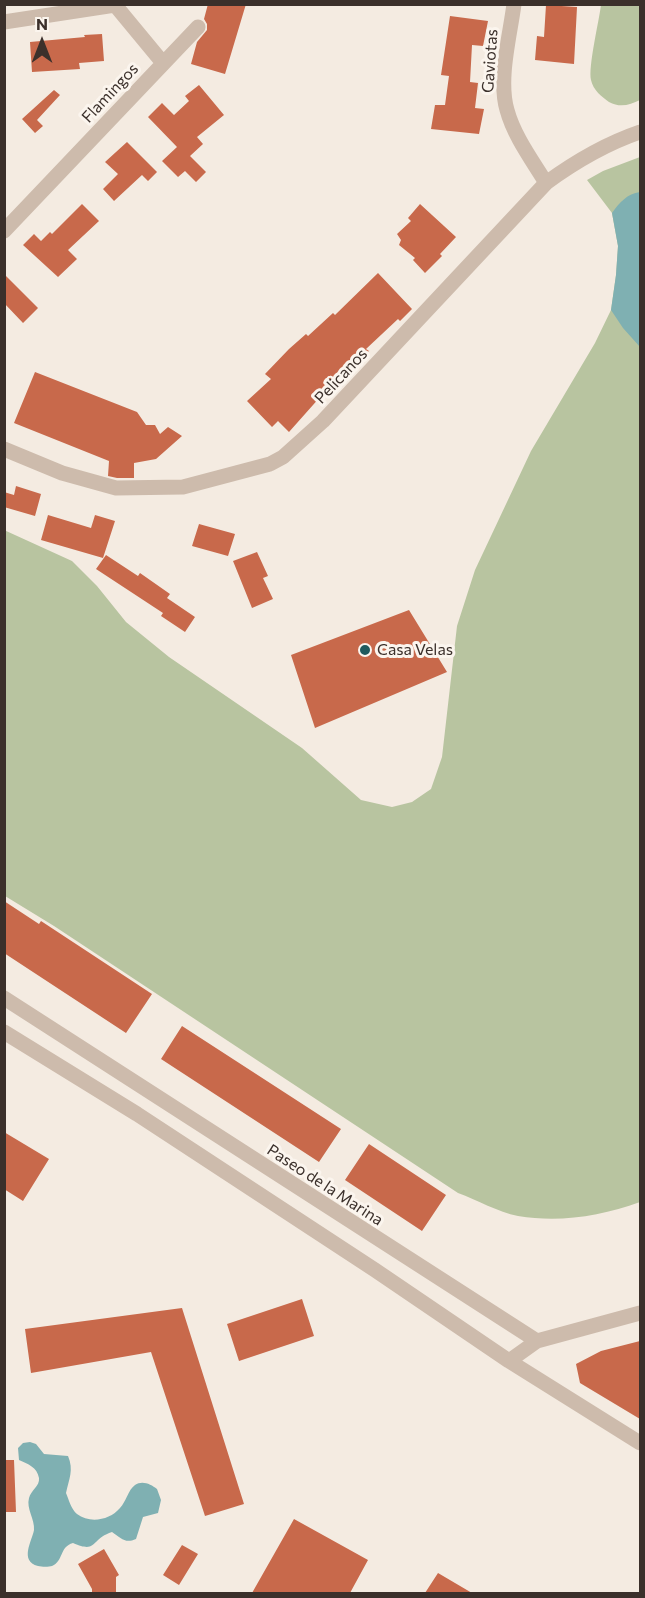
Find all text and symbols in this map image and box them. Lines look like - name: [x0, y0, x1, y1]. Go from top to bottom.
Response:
- north arrow: [12, 12, 72, 72]
- text: N: [36, 14, 48, 33]
- street label: Gaviotas: [478, 28, 502, 94]
- street label: Flamingos: [78, 59, 142, 127]
- street label: Pelicanos: [311, 344, 371, 408]
- place label: Casa Velas: [377, 640, 453, 660]
- marker: Casa Velas: [358, 643, 372, 657]
- street label: Paseo de la Marina: [263, 1140, 387, 1230]

